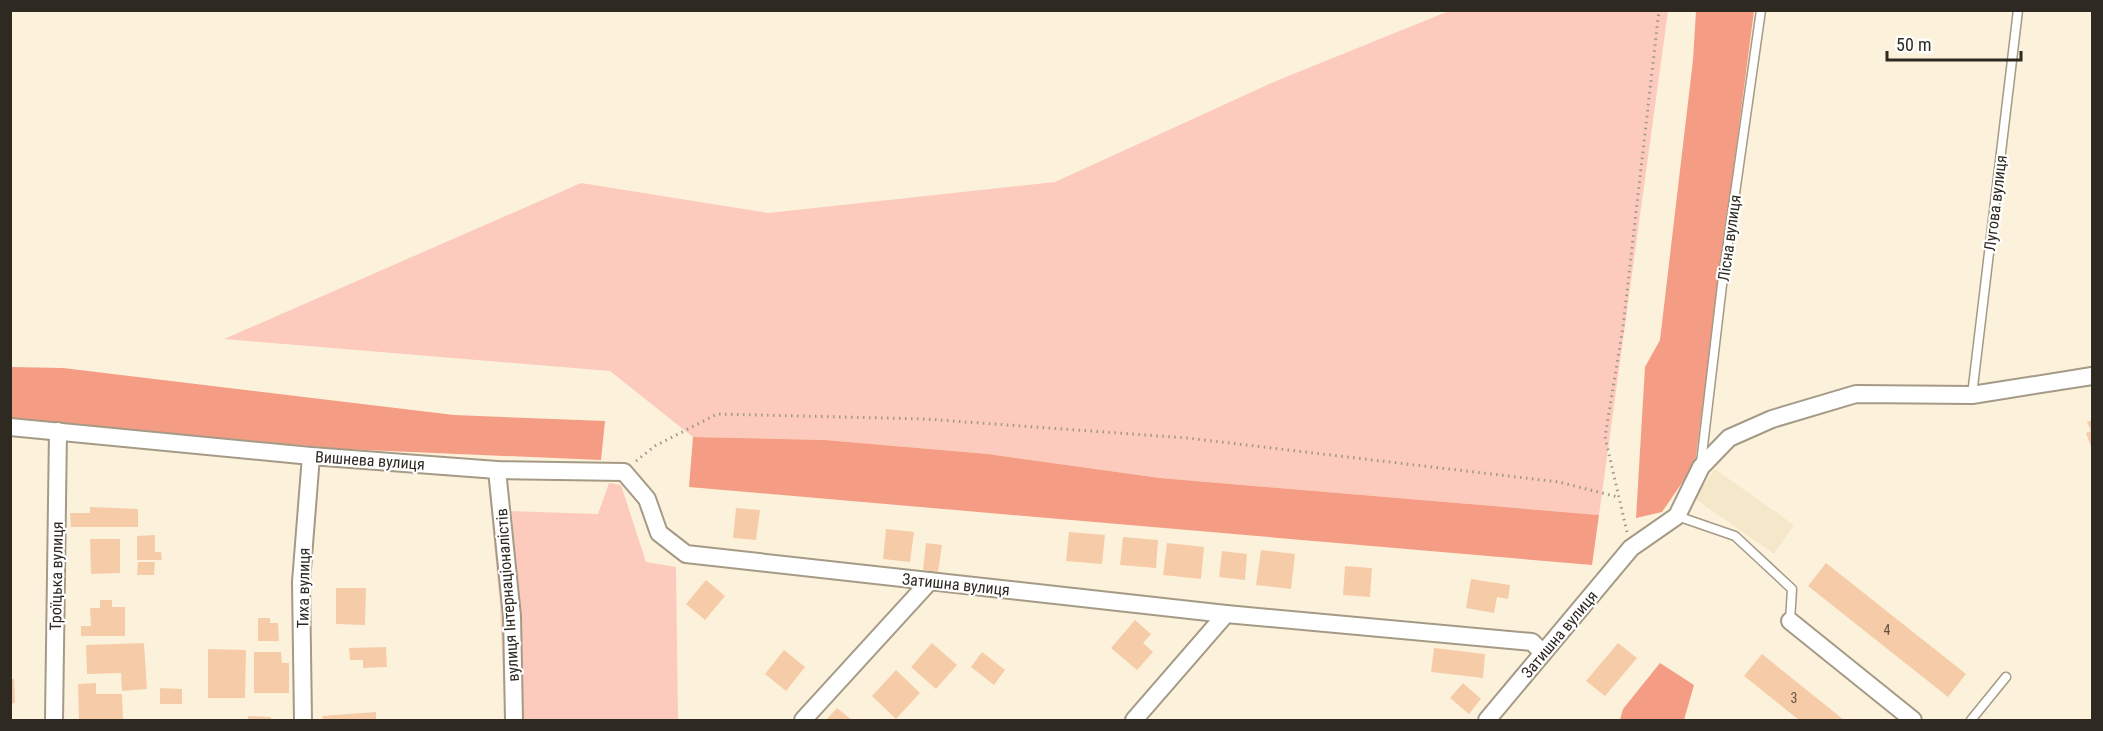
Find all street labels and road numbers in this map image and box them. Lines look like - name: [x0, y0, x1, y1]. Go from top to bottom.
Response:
- street label: Лугова вулиця: [1980, 154, 2011, 252]
- street label: Лісна вулиця: [1714, 194, 1745, 283]
- street label: Вишнева вулиця: [314, 447, 426, 474]
- street label: вулиця Інтернаціоналістів: [492, 508, 523, 682]
- street label: Троїцька вулиця: [46, 521, 67, 631]
- street label: Тиха вулиця: [293, 547, 314, 629]
- street label: Затишна вулиця: [901, 569, 1011, 600]
- street label: Затишна вулиця: [1517, 587, 1601, 682]

